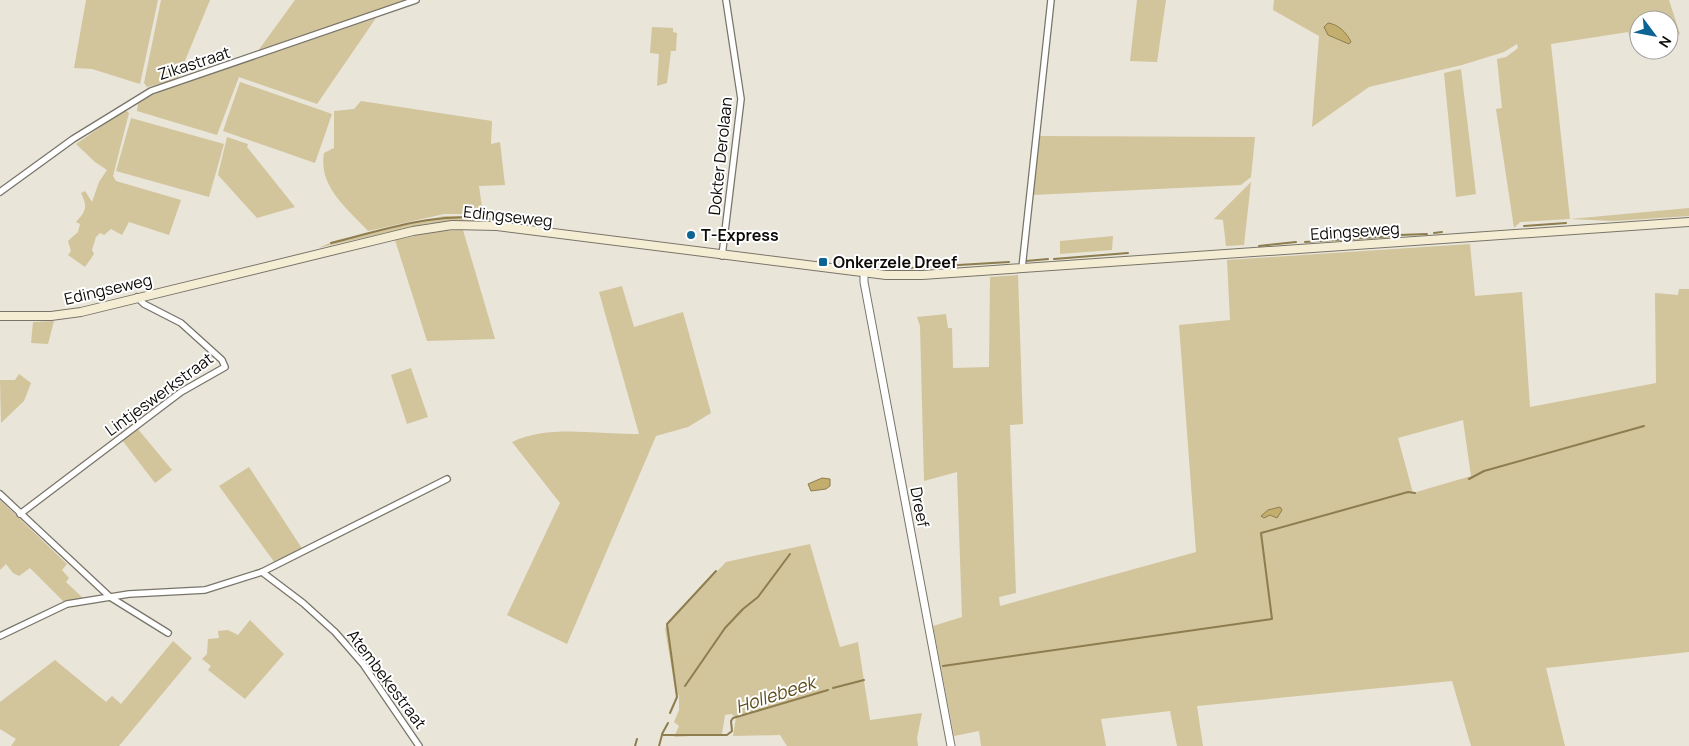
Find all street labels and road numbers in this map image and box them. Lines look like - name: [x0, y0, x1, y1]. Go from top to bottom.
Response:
- street label: Zikastraat: [155, 41, 233, 85]
- street label: Dokter Derolaan: [703, 96, 737, 216]
- street label: Edingseweg: [462, 200, 554, 232]
- street label: Edingseweg: [1310, 217, 1400, 245]
- street label: Edingseweg: [62, 268, 154, 310]
- street label: Lintjeswerkstraat: [101, 347, 217, 441]
- street label: Dreef: [905, 485, 935, 529]
- street label: Atembekestraat: [342, 625, 432, 733]

